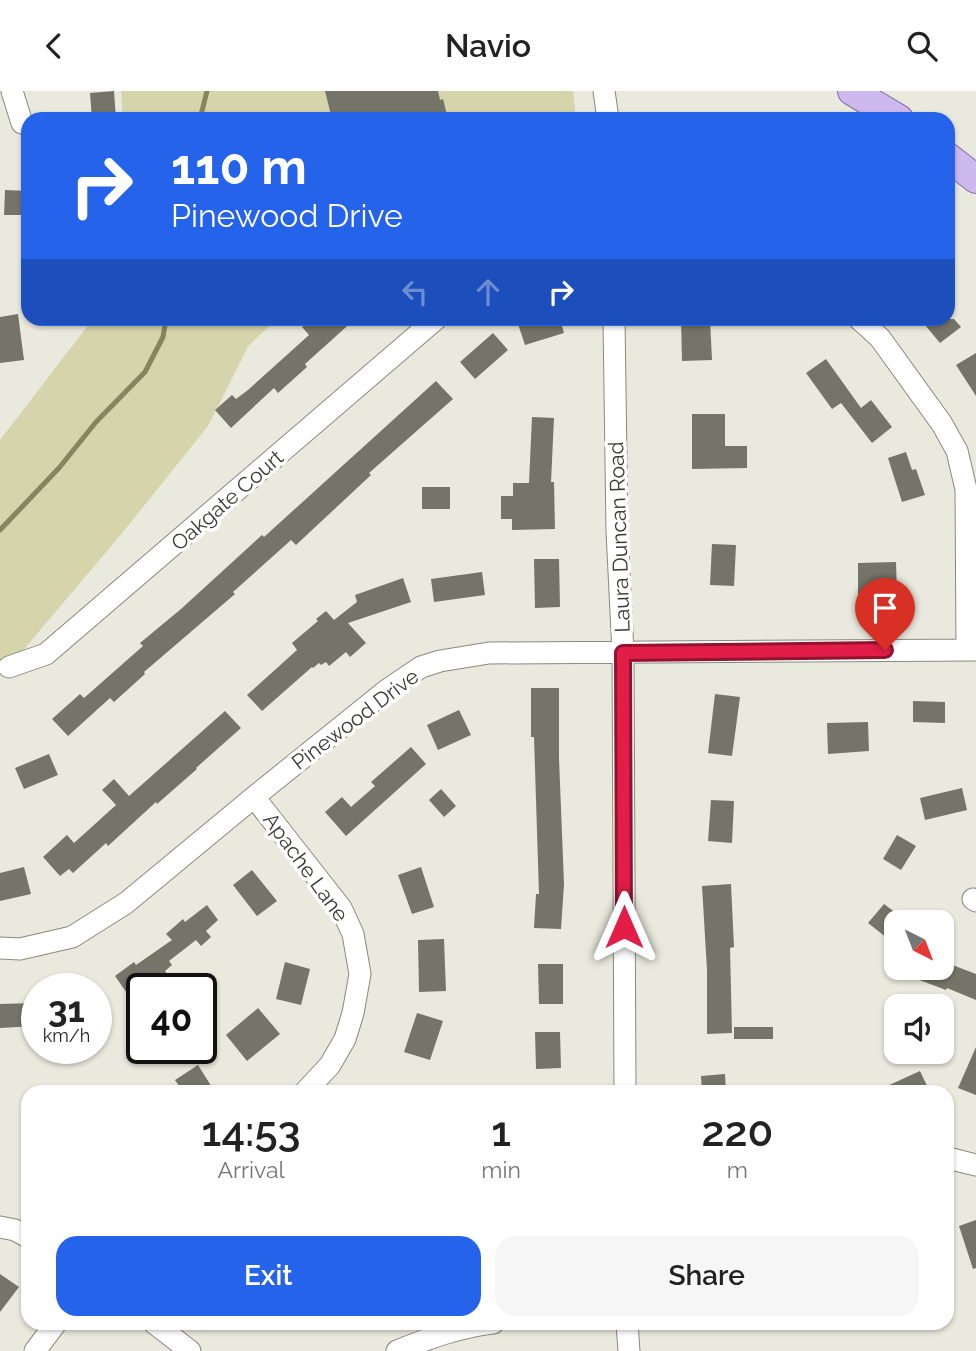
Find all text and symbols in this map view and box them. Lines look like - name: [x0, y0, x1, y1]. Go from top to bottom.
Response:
- icon: back: [35, 27, 73, 65]
- text: Navio: [445, 27, 531, 64]
- icon: search: [903, 27, 941, 65]
- text: 110 m: [171, 138, 307, 195]
- icon: right: [56, 140, 147, 231]
- text: Pinewood Drive: [171, 197, 403, 234]
- icon: left: [396, 273, 434, 311]
- icon: ahead: [469, 273, 507, 311]
- icon: right: [542, 273, 580, 311]
- street label: Laura Duncan Road: [603, 441, 635, 633]
- street label: Oakgate Court: [166, 445, 288, 555]
- pin: [855, 578, 915, 650]
- icon: arrive: [866, 589, 904, 627]
- street label: Pinewood Drive: [287, 663, 423, 775]
- street label: Apache Lane: [258, 808, 354, 926]
- position arrow: [587, 890, 661, 964]
- north arrow: [884, 910, 954, 980]
- map controls: [884, 910, 954, 1064]
- speed limit sign: 40: [126, 973, 217, 1064]
- text: 31: [48, 989, 85, 1030]
- button: sound: [884, 994, 954, 1064]
- text: km/h: [43, 1025, 90, 1046]
- text: 14:53: [202, 1107, 301, 1156]
- text: 1: [491, 1107, 511, 1156]
- text: 220: [701, 1107, 773, 1156]
- text: Arrival: [217, 1156, 285, 1183]
- text: min: [481, 1156, 521, 1183]
- text: m: [727, 1156, 748, 1183]
- button: Exit: [56, 1236, 481, 1316]
- button: Share: [495, 1236, 919, 1316]

